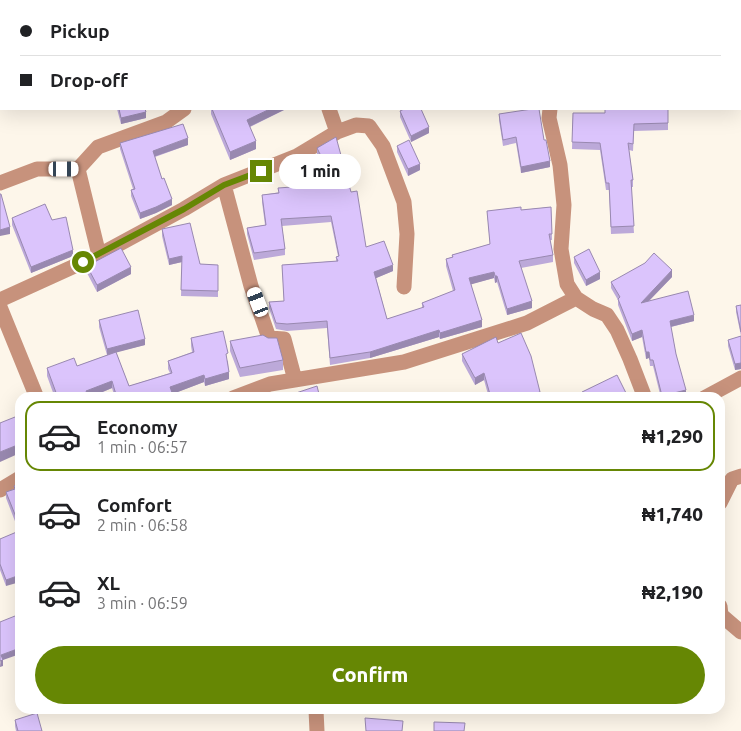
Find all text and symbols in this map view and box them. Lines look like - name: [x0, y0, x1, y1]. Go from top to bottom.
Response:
- text: Pickup: [50, 20, 110, 42]
- text: Drop-off: [50, 69, 128, 91]
- callout: 1 min: [278, 154, 361, 188]
- route end: [250, 160, 272, 182]
- car: [49, 162, 79, 177]
- text: 1 min: [300, 162, 340, 180]
- route start: [72, 251, 94, 273]
- car: [245, 285, 270, 319]
- icon: car: [37, 414, 82, 459]
- text: Economy: [97, 416, 178, 438]
- text: ₦1,290: [642, 425, 703, 447]
- text: 1 min · 06:57: [97, 438, 188, 456]
- icon: car: [37, 492, 82, 537]
- text: Comfort: [97, 494, 172, 516]
- text: ₦1,740: [642, 503, 703, 525]
- text: 2 min · 06:58: [97, 516, 188, 534]
- icon: car: [37, 570, 82, 615]
- text: XL: [97, 572, 120, 594]
- text: ₦2,190: [642, 581, 703, 603]
- text: 3 min · 06:59: [97, 594, 188, 612]
- button: Confirm: [35, 646, 705, 704]

